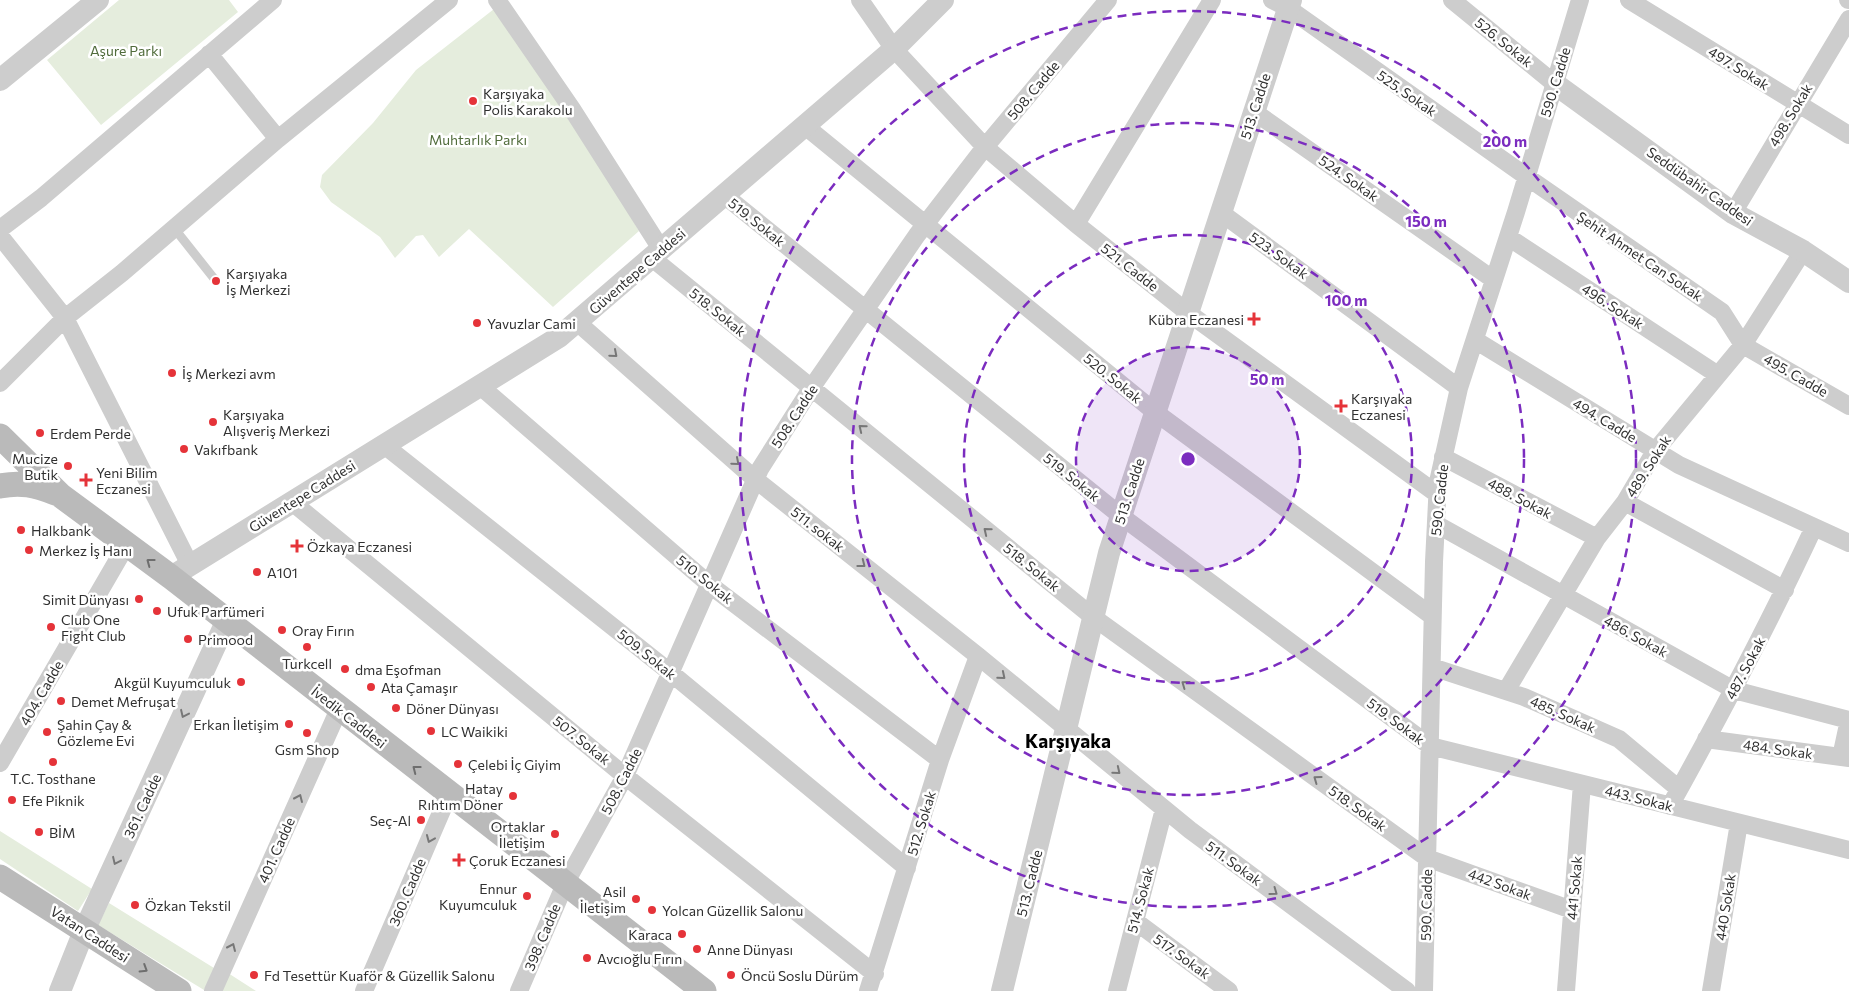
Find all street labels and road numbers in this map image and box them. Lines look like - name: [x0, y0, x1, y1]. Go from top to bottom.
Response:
- street label: 526. Sokak: [1472, 14, 1537, 71]
- street label: 497. Sokak: [1706, 43, 1773, 94]
- street label: 590. Cadde: [1536, 45, 1574, 119]
- street label: 508. Cadde: [1003, 57, 1063, 123]
- street label: 525. Sokak: [1374, 66, 1440, 120]
- street label: 513. Cadde: [1236, 71, 1274, 141]
- street label: 498. Sokak: [1765, 80, 1816, 149]
- street label: Seddübahir Caddesi: [1644, 143, 1756, 229]
- street label: 524. Sokak: [1316, 151, 1382, 205]
- street label: 519. Sokak: [725, 194, 789, 250]
- street label: Şehit Ahmet Can Sokak: [1574, 208, 1706, 305]
- street label: Güventepe Caddesi: [585, 224, 689, 318]
- street label: 523. Sokak: [1246, 228, 1312, 282]
- street label: 521. Cadde: [1098, 239, 1162, 295]
- street label: 496. Sokak: [1579, 280, 1647, 332]
- street label: 518. Sokak: [686, 284, 750, 340]
- street label: 520. Sokak: [1081, 349, 1146, 407]
- street label: 495. Cadde: [1761, 350, 1831, 400]
- street label: 508. Cadde: [767, 381, 821, 451]
- street label: 494. Cadde: [1570, 394, 1640, 446]
- street label: 489. Sokak: [1622, 432, 1674, 500]
- street label: 519. Sokak: [1040, 449, 1104, 505]
- street label: Güventepe Caddesi: [246, 456, 358, 536]
- street label: 513. Cadde: [1110, 456, 1148, 526]
- street label: 590. Cadde: [1427, 463, 1451, 537]
- street label: 488. Sokak: [1485, 474, 1555, 522]
- street label: 511. sokak: [788, 503, 848, 555]
- street label: 518. Sokak: [1000, 539, 1064, 595]
- street label: 510. Sokak: [673, 551, 737, 607]
- street label: 486. Sokak: [1601, 612, 1671, 661]
- street label: 509. Sokak: [614, 625, 680, 683]
- street label: 487. Sokak: [1721, 633, 1769, 702]
- street label: 404. Cadde: [16, 657, 66, 729]
- street label: İvedik Caddesi: [308, 682, 390, 752]
- street label: 485. Sokak: [1528, 692, 1599, 736]
- street label: 519. Sokak: [1364, 694, 1428, 748]
- street label: 507. Sokak: [550, 712, 614, 768]
- street label: 484. Sokak: [1742, 736, 1814, 762]
- street label: 508. Cadde: [597, 745, 645, 817]
- street label: 361. Cadde: [120, 771, 164, 841]
- street label: 518. Sokak: [1326, 781, 1391, 835]
- street label: 443. Sokak: [1603, 781, 1675, 815]
- street label: 512. Sokak: [903, 788, 939, 857]
- street label: 401. Cadde: [254, 815, 298, 885]
- street label: 511. Sokak: [1203, 837, 1266, 889]
- street label: 513. Cadde: [1012, 848, 1046, 918]
- street label: 441 Sokak: [1563, 855, 1585, 921]
- street label: 360. Cadde: [385, 856, 429, 928]
- street label: 514. Sokak: [1123, 865, 1157, 935]
- street label: 442 Sokak: [1466, 865, 1534, 903]
- street label: 590. Cadde: [1417, 869, 1435, 941]
- street label: 440 Sokak: [1711, 872, 1739, 942]
- street label: 398. Cadde: [520, 901, 564, 973]
- street label: Vatan Caddesi: [47, 902, 133, 966]
- street label: 517. Sokak: [1150, 930, 1214, 982]

